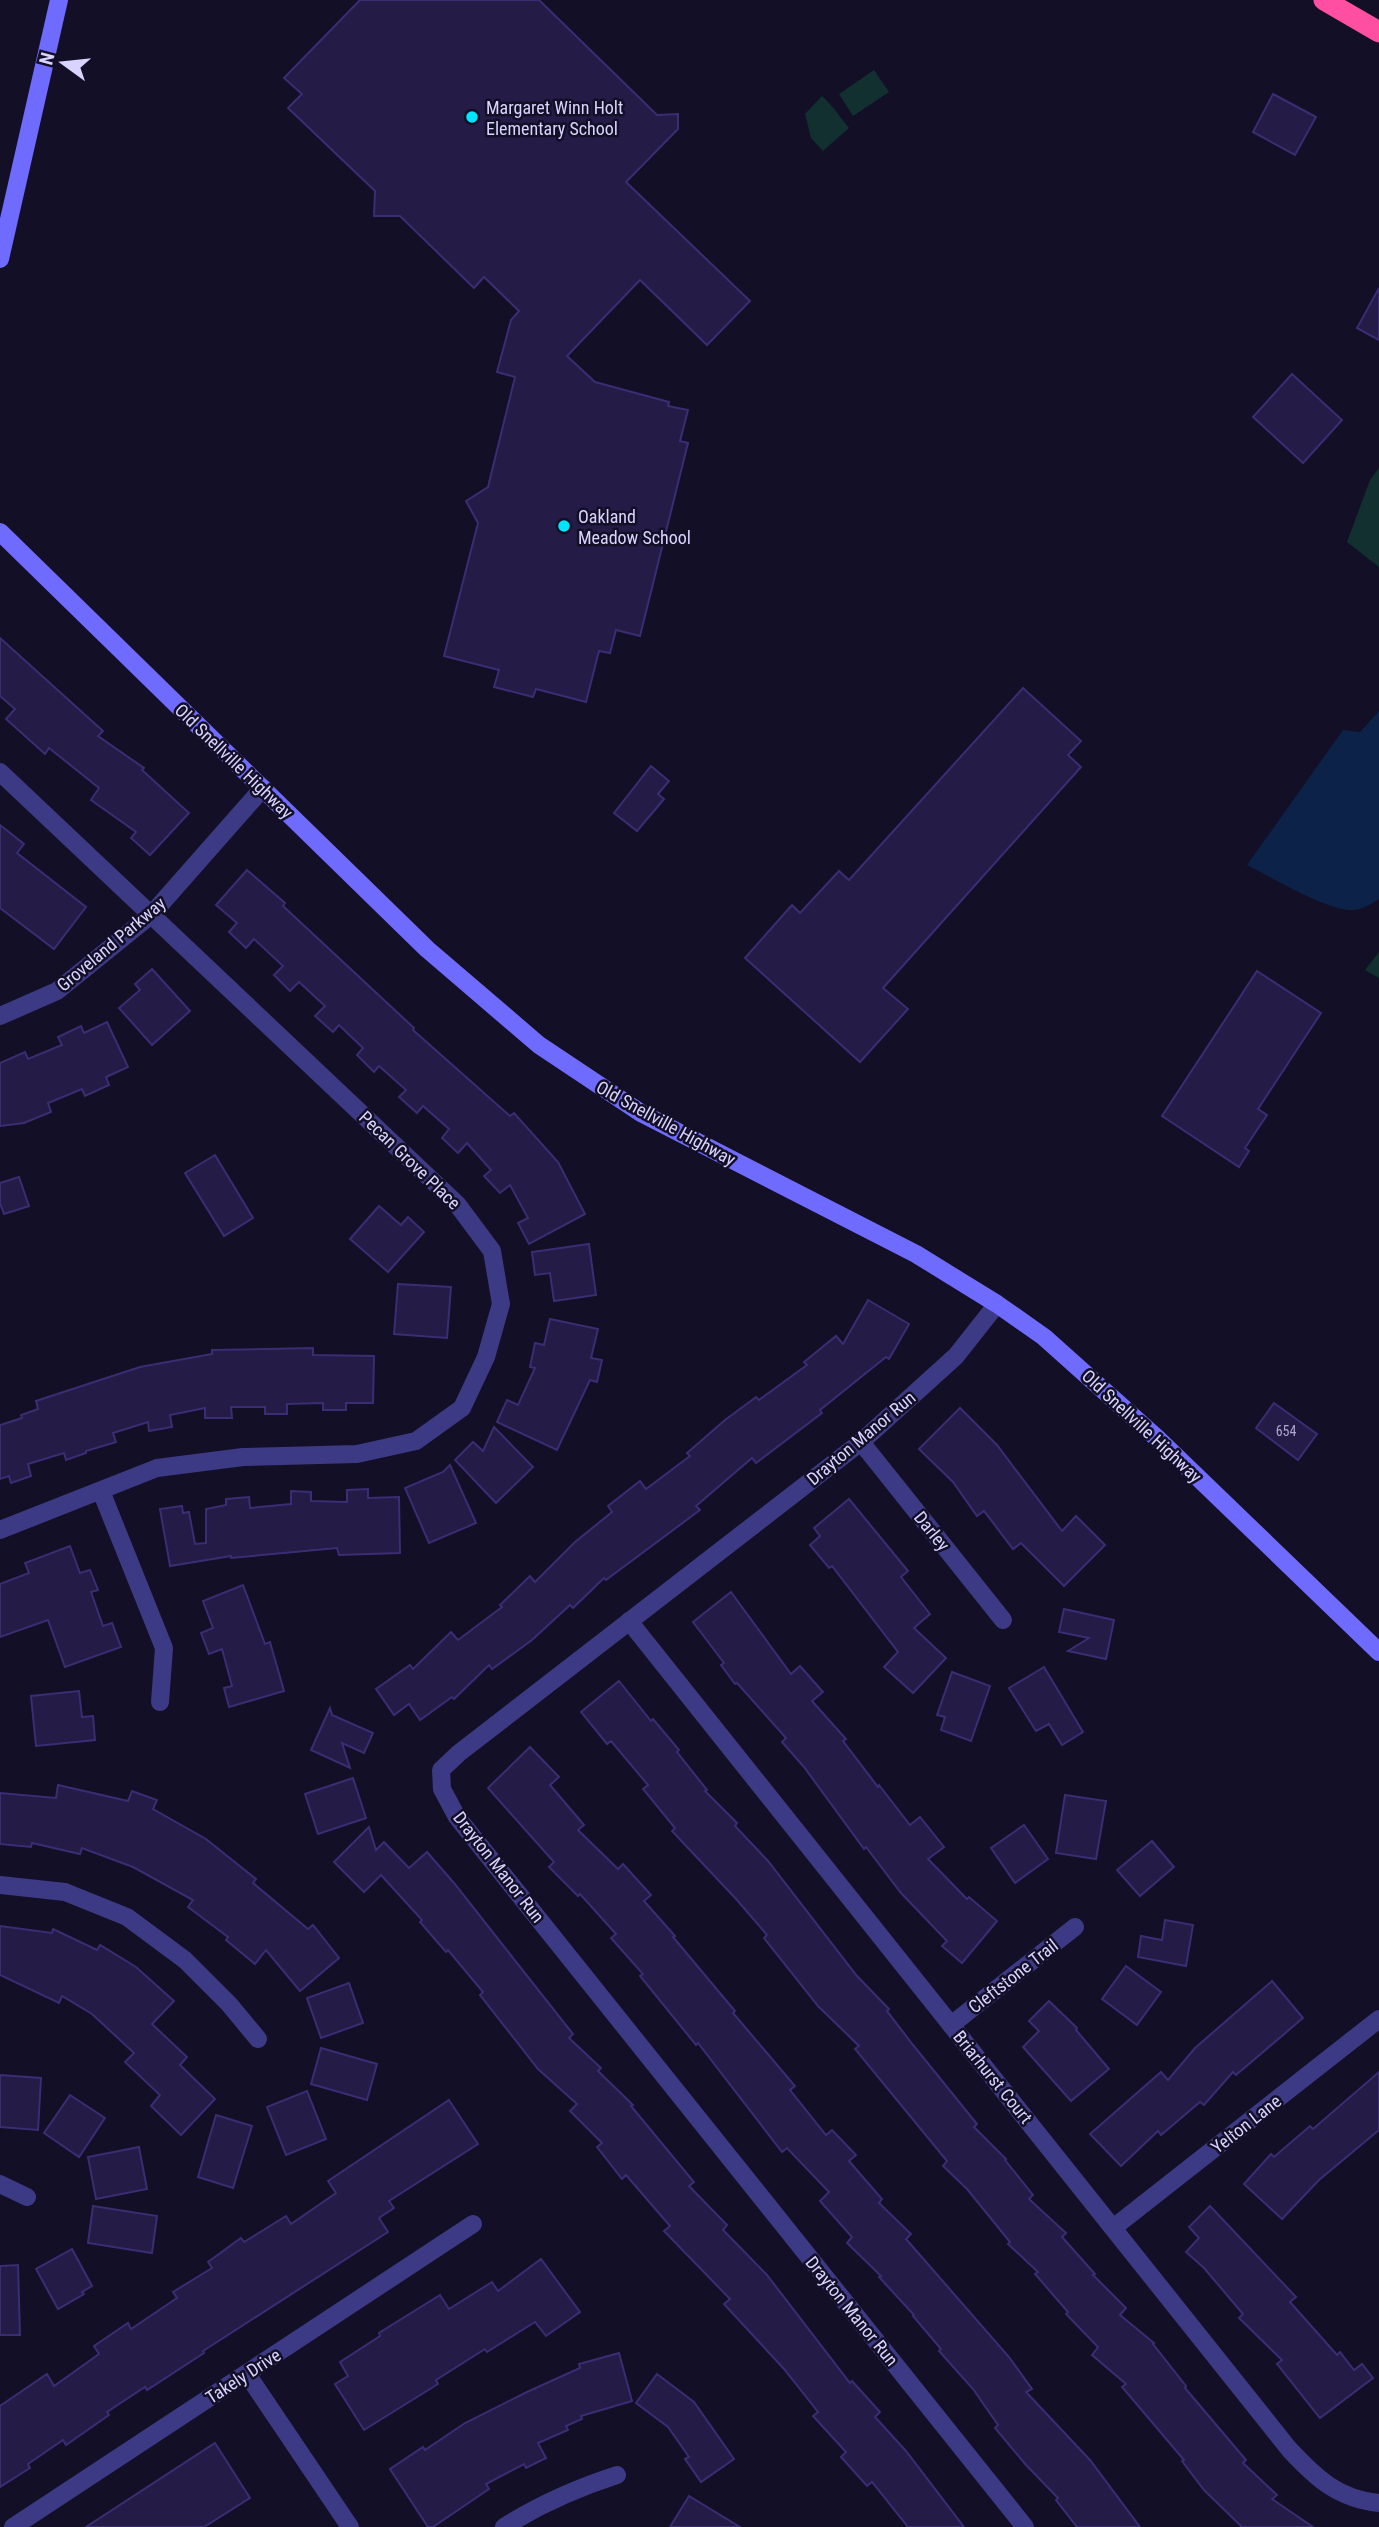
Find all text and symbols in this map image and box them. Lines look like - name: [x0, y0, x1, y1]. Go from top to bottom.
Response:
- north arrow: [28, 28, 98, 98]
- text: N: [34, 50, 60, 67]
- place label: Margaret Winn Holt Elementary School: [486, 97, 623, 139]
- marker: Margaret Winn Holt Elementary School: [464, 109, 480, 125]
- place label: Oakland Meadow School: [578, 506, 691, 548]
- marker: Oakland Meadow School: [556, 518, 572, 534]
- street label: Old Snellville Highway: [171, 699, 298, 823]
- street label: Groveland Parkway: [52, 892, 170, 995]
- street label: Old Snellville Highway: [593, 1076, 740, 1170]
- street label: Pecan Grove Place: [355, 1106, 465, 1214]
- street label: Old Snellville Highway: [1078, 1365, 1207, 1487]
- street label: Drayton Manor Run: [803, 1387, 919, 1489]
- house number: 654: [1276, 1423, 1296, 1439]
- street label: Darley: [910, 1507, 954, 1555]
- street label: Drayton Manor Run: [449, 1807, 549, 1927]
- street label: Cleftstone Trail: [964, 1935, 1062, 2017]
- street label: Briarhurst Court: [949, 2026, 1037, 2128]
- street label: Yelton Lane: [1207, 2090, 1285, 2158]
- street label: Drayton Manor Run: [801, 2252, 903, 2370]
- street label: Takely Drive: [202, 2344, 284, 2408]

